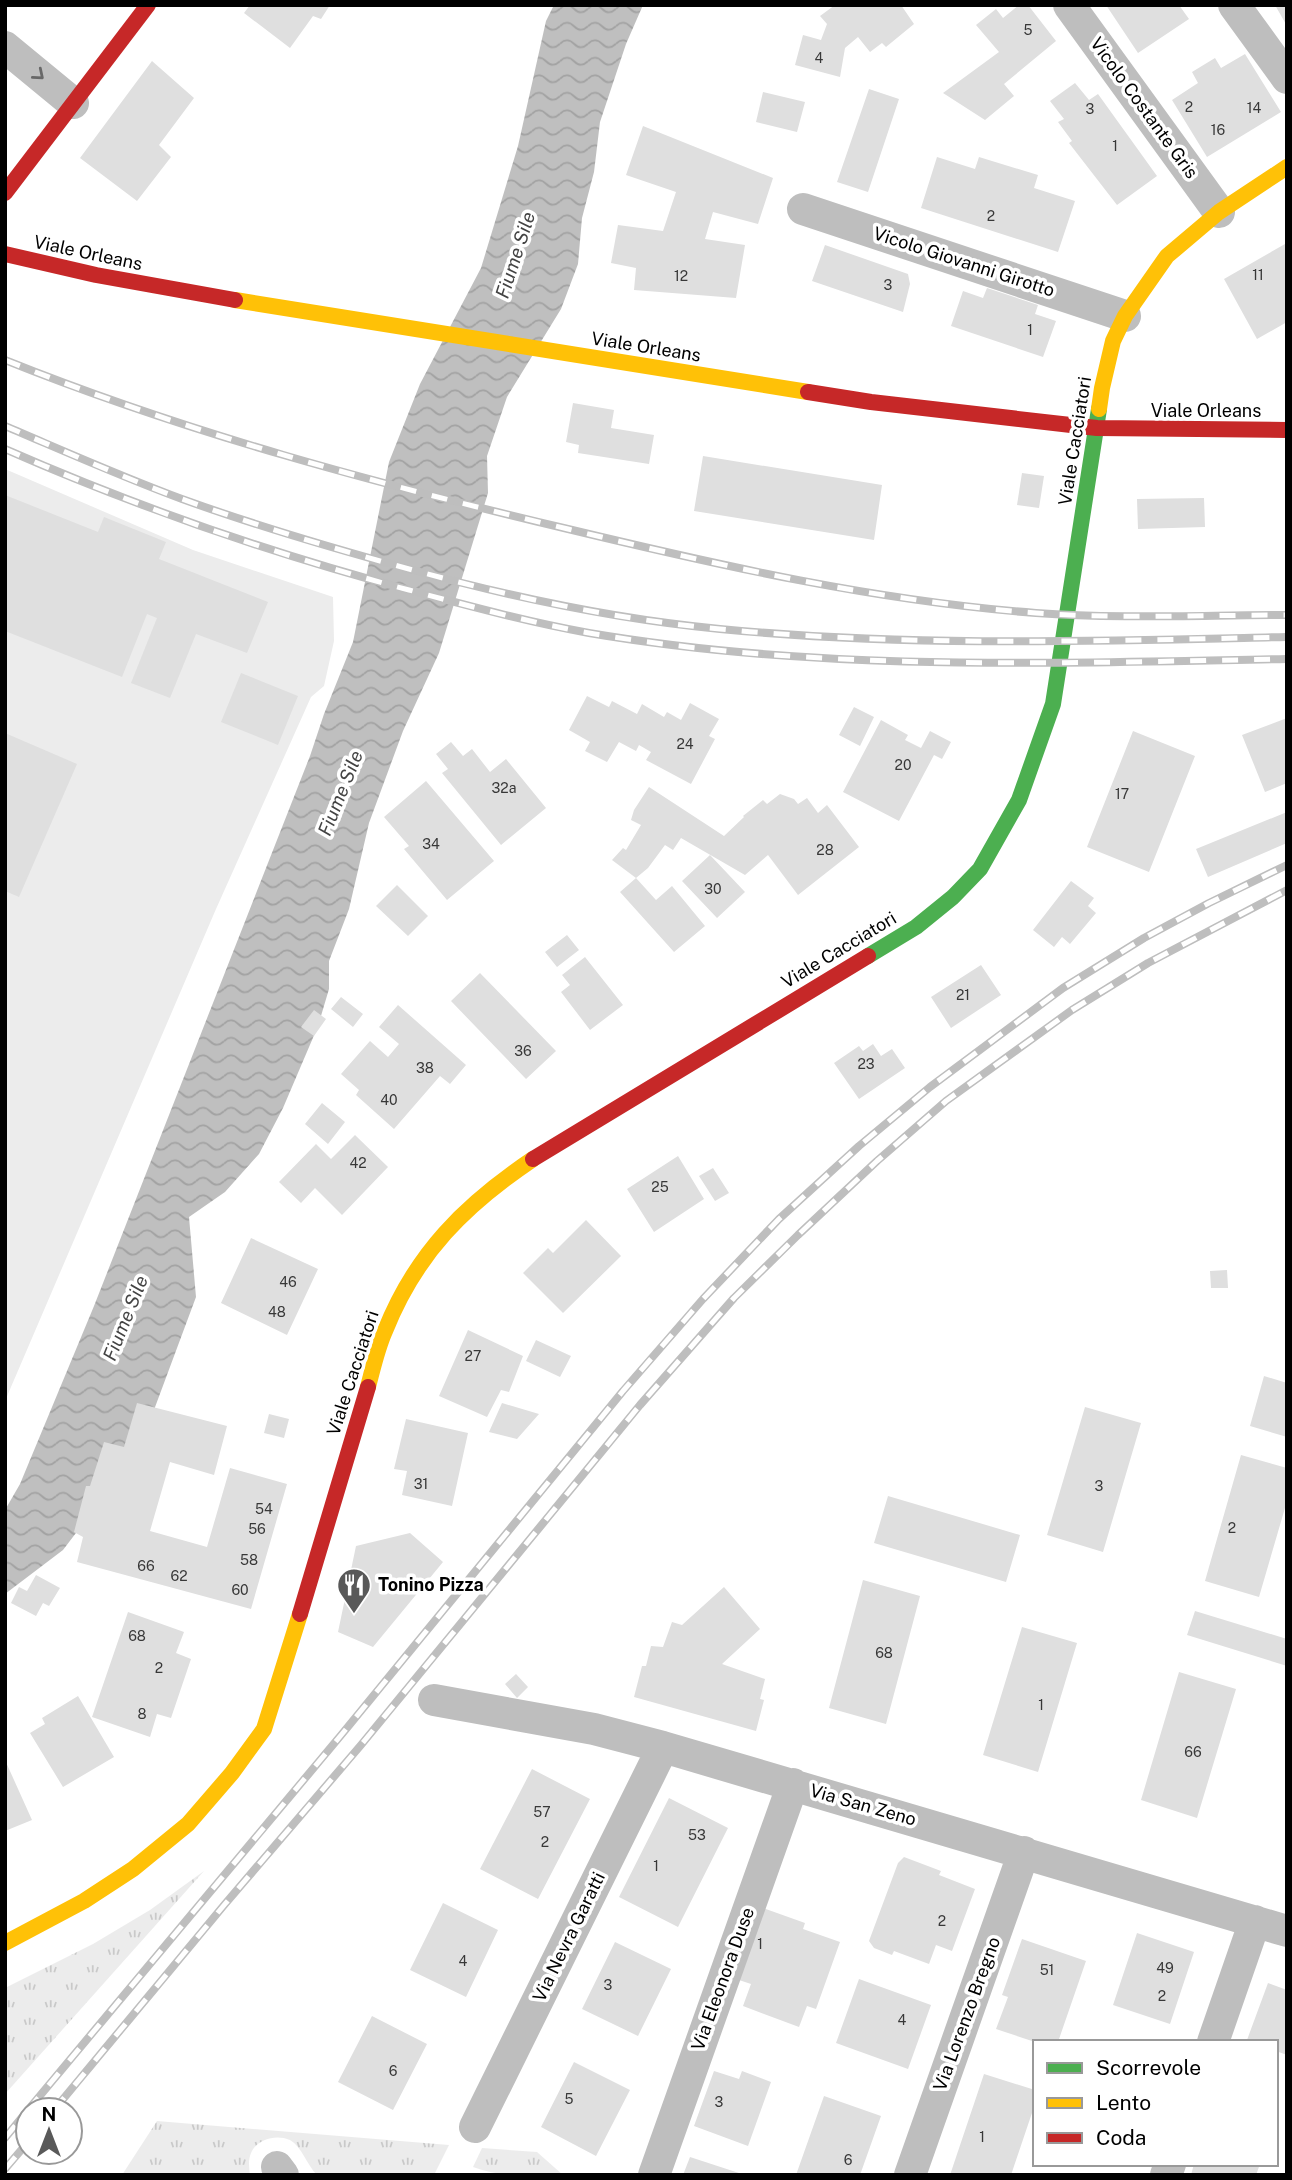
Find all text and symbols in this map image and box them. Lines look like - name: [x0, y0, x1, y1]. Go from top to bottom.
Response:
- house number: 5: [1024, 22, 1033, 38]
- street label: Vicolo Costante Gris: [1086, 33, 1203, 182]
- house number: 4: [815, 50, 824, 66]
- one-way arrow: [31, 67, 44, 79]
- house number: 2: [1185, 99, 1193, 115]
- house number: 14: [1247, 100, 1261, 116]
- house number: 3: [1086, 101, 1095, 117]
- house number: 16: [1211, 122, 1225, 138]
- house number: 1: [1112, 138, 1118, 154]
- house number: 2: [987, 208, 995, 224]
- water label: Fiume Sile: [491, 209, 539, 301]
- street label: Vicolo Giovanni Girotto: [871, 222, 1057, 301]
- street label: Viale Orleans: [32, 231, 144, 274]
- house number: 11: [1252, 267, 1264, 283]
- house number: 12: [674, 268, 688, 284]
- house number: 3: [884, 277, 893, 293]
- house number: 1: [1027, 322, 1033, 338]
- street label: Viale Orleans: [590, 327, 702, 366]
- street label: Viale Cacciatori: [1054, 375, 1095, 507]
- street label: Viale Orleans: [1151, 400, 1261, 421]
- house number: 24: [676, 736, 694, 752]
- water label: Fiume Sile: [313, 747, 367, 839]
- house number: 20: [895, 757, 911, 773]
- house number: 32a: [492, 780, 516, 796]
- house number: 17: [1115, 786, 1129, 802]
- house number: 34: [422, 836, 440, 852]
- house number: 28: [816, 842, 834, 858]
- house number: 30: [704, 881, 722, 897]
- street label: Viale Cacciatori: [778, 907, 900, 992]
- house number: 21: [956, 987, 970, 1003]
- house number: 36: [514, 1043, 532, 1059]
- house number: 23: [857, 1056, 875, 1072]
- house number: 38: [416, 1060, 434, 1076]
- house number: 40: [380, 1092, 398, 1108]
- house number: 42: [349, 1155, 367, 1171]
- house number: 25: [651, 1179, 669, 1195]
- water label: Fiume Sile: [98, 1272, 152, 1364]
- house number: 46: [279, 1274, 297, 1290]
- house number: 48: [268, 1304, 286, 1320]
- street label: Viale Cacciatori: [322, 1308, 383, 1438]
- house number: 27: [465, 1348, 481, 1364]
- house number: 31: [414, 1476, 428, 1492]
- house number: 3: [1095, 1478, 1104, 1494]
- house number: 54: [255, 1501, 273, 1517]
- house number: 2: [1228, 1520, 1236, 1536]
- house number: 56: [248, 1521, 266, 1537]
- house number: 58: [240, 1552, 258, 1568]
- house number: 66: [137, 1558, 155, 1574]
- restaurant icon: Tonino Pizza: [335, 1566, 373, 1615]
- house number: 62: [170, 1568, 188, 1584]
- place label: Tonino Pizza: [378, 1574, 484, 1595]
- house number: 60: [231, 1582, 249, 1598]
- house number: 68: [128, 1628, 146, 1644]
- house number: 68: [875, 1645, 893, 1661]
- house number: 2: [155, 1660, 163, 1676]
- house number: 1: [1038, 1697, 1044, 1713]
- house number: 8: [137, 1706, 147, 1722]
- house number: 66: [1184, 1744, 1202, 1760]
- street label: Via San Zeno: [808, 1779, 919, 1830]
- house number: 57: [533, 1804, 551, 1820]
- house number: 53: [688, 1827, 706, 1843]
- house number: 2: [541, 1834, 549, 1850]
- house number: 1: [653, 1858, 659, 1874]
- street label: Via Nevra Garatti: [528, 1869, 609, 2005]
- street label: Via Eleonora Duse: [687, 1904, 758, 2053]
- house number: 2: [938, 1913, 946, 1929]
- street label: Via Lorenzo Bregno: [929, 1934, 1004, 2094]
- house number: 1: [757, 1936, 763, 1952]
- house number: 4: [459, 1953, 468, 1969]
- house number: 49: [1156, 1960, 1174, 1976]
- house number: 51: [1040, 1962, 1054, 1978]
- house number: 3: [604, 1977, 613, 1993]
- house number: 2: [1158, 1988, 1166, 2004]
- house number: 4: [898, 2012, 907, 2028]
- legend: [1033, 2040, 1278, 2166]
- text: Scorrevole: [1096, 2055, 1201, 2080]
- house number: 6: [389, 2063, 398, 2079]
- text: Lento: [1096, 2090, 1151, 2115]
- house number: 5: [565, 2091, 574, 2107]
- house number: 3: [715, 2094, 724, 2110]
- north arrow: [14, 2096, 84, 2166]
- text: N: [42, 2103, 56, 2125]
- text: Coda: [1096, 2125, 1146, 2150]
- house number: 1: [979, 2129, 985, 2145]
- house number: 6: [844, 2152, 853, 2168]

